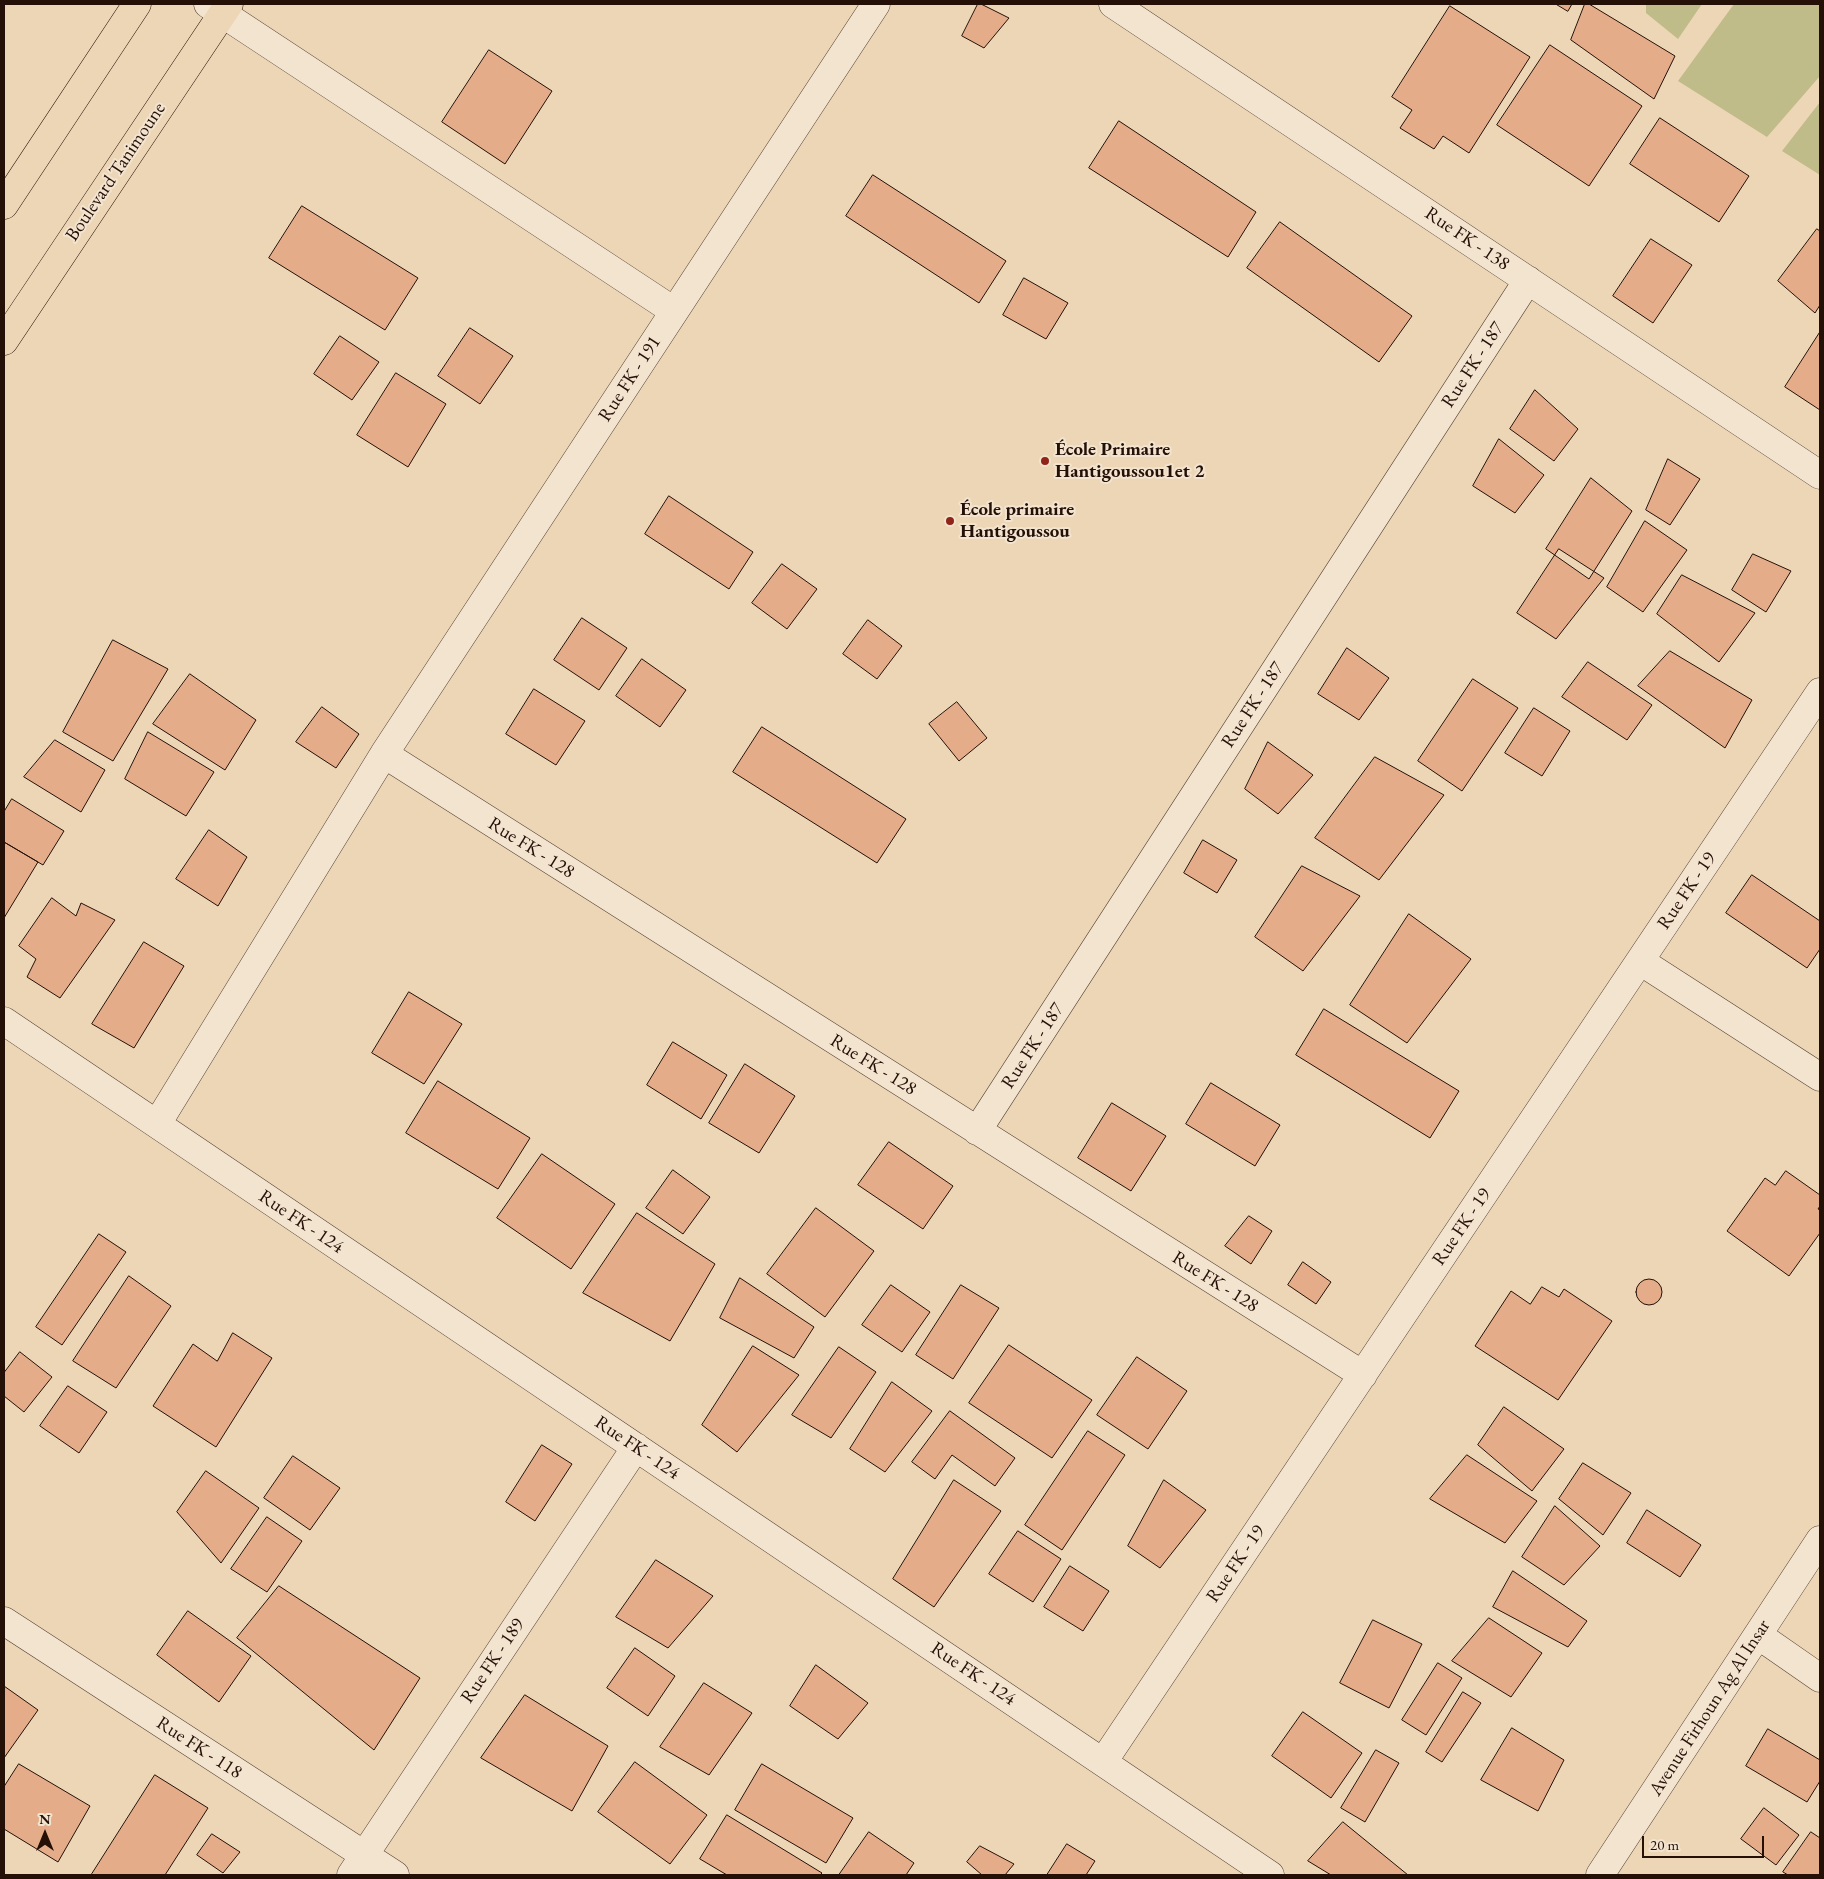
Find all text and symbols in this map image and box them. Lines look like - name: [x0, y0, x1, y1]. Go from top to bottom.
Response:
- street label: Boulevard Tanimoune: [61, 98, 171, 246]
- street label: Rue FK - 138: [1420, 202, 1514, 276]
- street label: Rue FK - 187: [1437, 318, 1509, 412]
- street label: Rue FK - 191: [594, 332, 666, 426]
- place label: École Primaire Hantigoussou1et 2: [1055, 439, 1204, 483]
- marker: École Primaire Hantigoussou1et 2: [1039, 455, 1051, 467]
- place label: École primaire Hantigoussou: [960, 499, 1074, 543]
- marker: École primaire Hantigoussou: [944, 515, 956, 527]
- street label: Rue FK - 187: [1217, 658, 1289, 752]
- street label: Rue FK - 128: [484, 812, 578, 884]
- street label: Rue FK - 19: [1653, 848, 1721, 934]
- street label: Rue FK - 187: [997, 999, 1069, 1093]
- street label: Rue FK - 128: [826, 1029, 920, 1101]
- street label: Rue FK - 19: [1428, 1184, 1496, 1270]
- street label: Rue FK - 124: [254, 1185, 348, 1259]
- street label: Rue FK - 128: [1168, 1246, 1262, 1318]
- street label: Rue FK - 124: [590, 1411, 684, 1485]
- street label: Rue FK - 19: [1202, 1521, 1270, 1607]
- street label: Rue FK - 189: [456, 1614, 530, 1708]
- street label: Avenue Firhoun Ag Al Insar: [1645, 1616, 1775, 1800]
- street label: Rue FK - 124: [926, 1637, 1020, 1711]
- street label: Rue FK - 118: [152, 1712, 246, 1784]
- north arrow: [20, 1809, 70, 1859]
- text: N: [39, 1810, 51, 1828]
- scale bar: [1644, 1826, 1766, 1858]
- text: 20 m: [1650, 1835, 1679, 1854]

